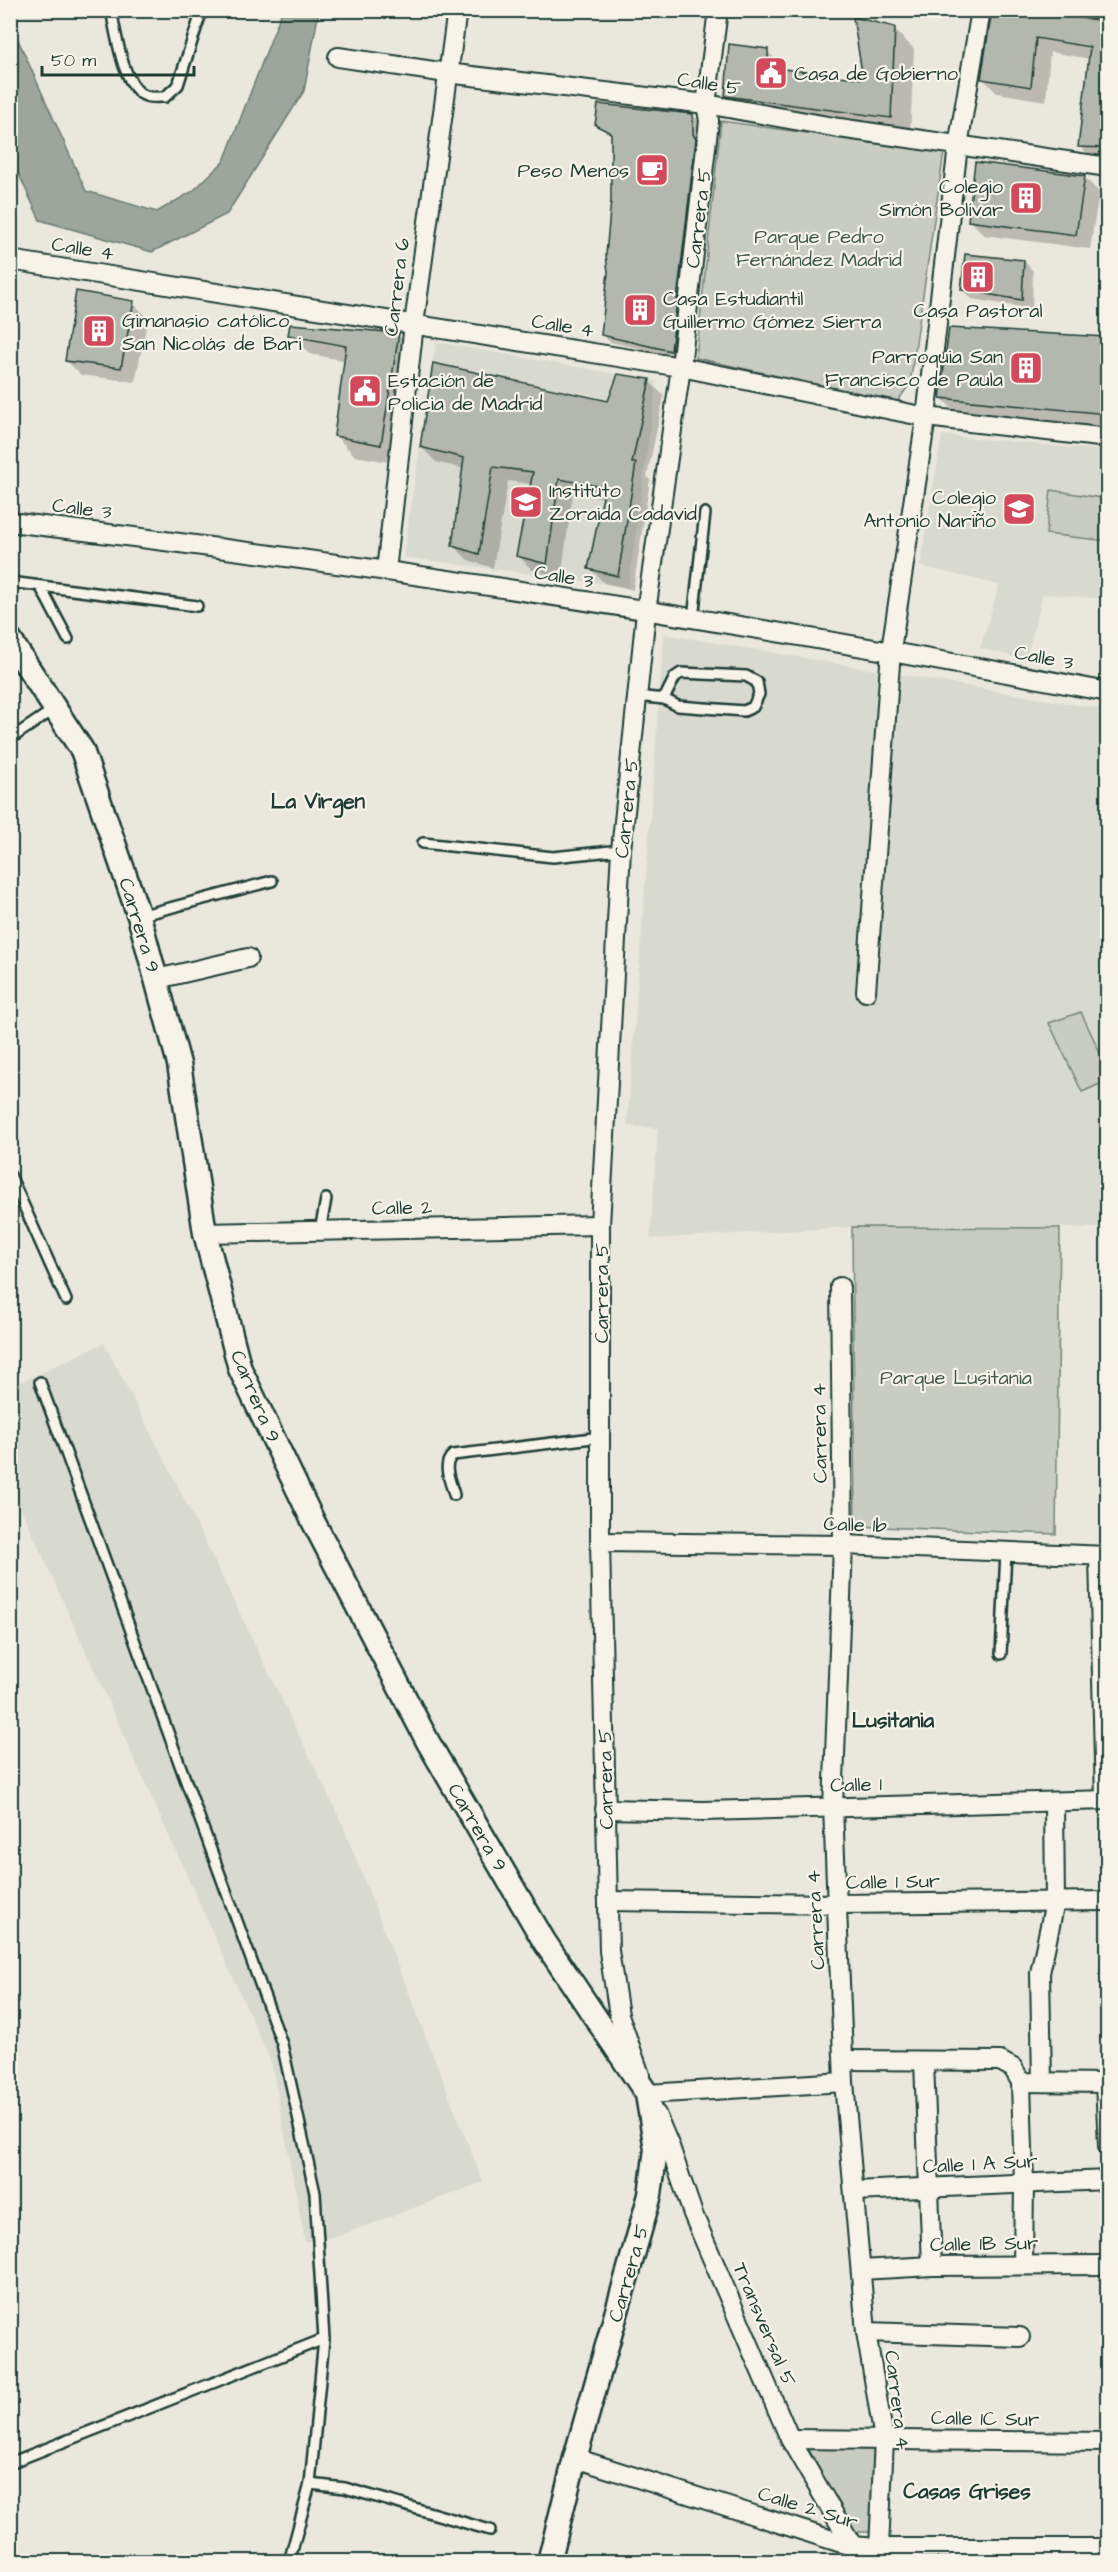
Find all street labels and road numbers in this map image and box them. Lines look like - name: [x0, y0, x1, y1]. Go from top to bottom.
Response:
- street label: Calle 5: [675, 65, 742, 103]
- street label: Carrera 5: [679, 166, 719, 270]
- street label: Calle 4: [50, 230, 117, 268]
- street label: Carrera 6: [377, 236, 417, 338]
- street label: Calle 4: [530, 307, 597, 345]
- street label: Calle 3: [51, 491, 113, 527]
- street label: Calle 3: [532, 558, 595, 595]
- street label: Calle 3: [1012, 639, 1076, 677]
- street label: Carrera 5: [608, 757, 646, 860]
- street label: Carrera 9: [111, 874, 167, 976]
- street label: Calle 2: [371, 1193, 433, 1223]
- street label: Carrera 5: [588, 1243, 616, 1343]
- street label: Carrera 9: [223, 1346, 287, 1447]
- street label: Carrera 4: [805, 1382, 835, 1483]
- street label: Calle 1b: [823, 1510, 887, 1540]
- street label: Carrera 5: [591, 1728, 621, 1830]
- street label: Calle 1: [830, 1771, 883, 1799]
- street label: Carrera 9: [441, 1778, 514, 1877]
- street label: Calle 1 Sur: [846, 1867, 940, 1897]
- street label: Carrera 4: [799, 1869, 833, 1971]
- street label: Calle 1 A Sur: [922, 2147, 1038, 2181]
- street label: Carrera 5: [602, 2221, 656, 2325]
- street label: Calle 1B Sur: [930, 2229, 1038, 2259]
- street label: Transversal 5: [726, 2258, 803, 2390]
- street label: Carrera 4: [877, 2349, 917, 2452]
- street label: Calle 1C Sur: [931, 2404, 1039, 2434]
- street label: Calle 2 Sur: [754, 2480, 861, 2536]

